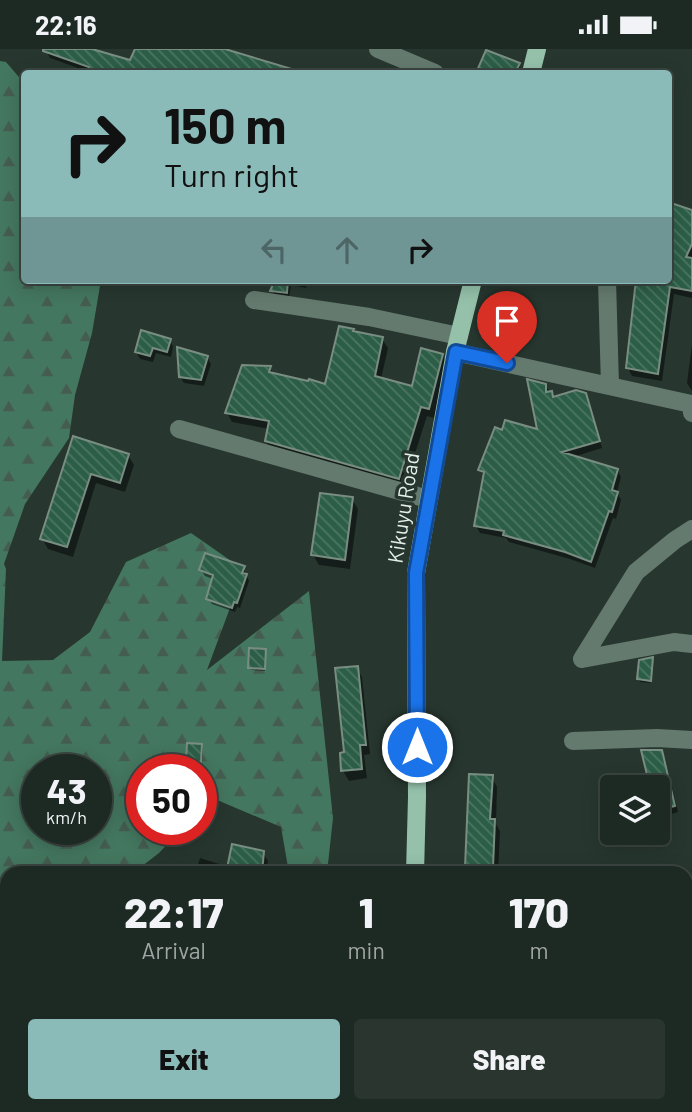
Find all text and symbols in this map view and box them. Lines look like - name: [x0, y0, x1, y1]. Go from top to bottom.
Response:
- text: 22:16: [35, 9, 97, 40]
- text: 150 m: [164, 95, 286, 154]
- icon: right: [49, 98, 140, 189]
- text: Turn right: [164, 155, 299, 193]
- icon: left: [255, 231, 293, 269]
- icon: ahead: [328, 231, 366, 269]
- icon: right: [401, 231, 439, 269]
- pin: [477, 291, 537, 363]
- icon: arrive: [488, 302, 526, 340]
- street label: Kikuyu Road: [381, 451, 424, 565]
- position arrow: [380, 710, 454, 784]
- speed limit sign: 50: [126, 754, 217, 845]
- text: 43: [46, 769, 87, 811]
- map controls: [600, 775, 670, 845]
- button: layers: [600, 775, 670, 845]
- text: km/h: [46, 806, 87, 828]
- text: 22:17: [124, 886, 224, 936]
- text: 1: [359, 886, 374, 936]
- text: 170: [509, 886, 569, 936]
- text: Arrival: [142, 936, 206, 964]
- text: min: [348, 936, 385, 964]
- text: m: [529, 936, 548, 964]
- button: Exit: [28, 1019, 340, 1099]
- button: Share: [354, 1019, 665, 1099]

